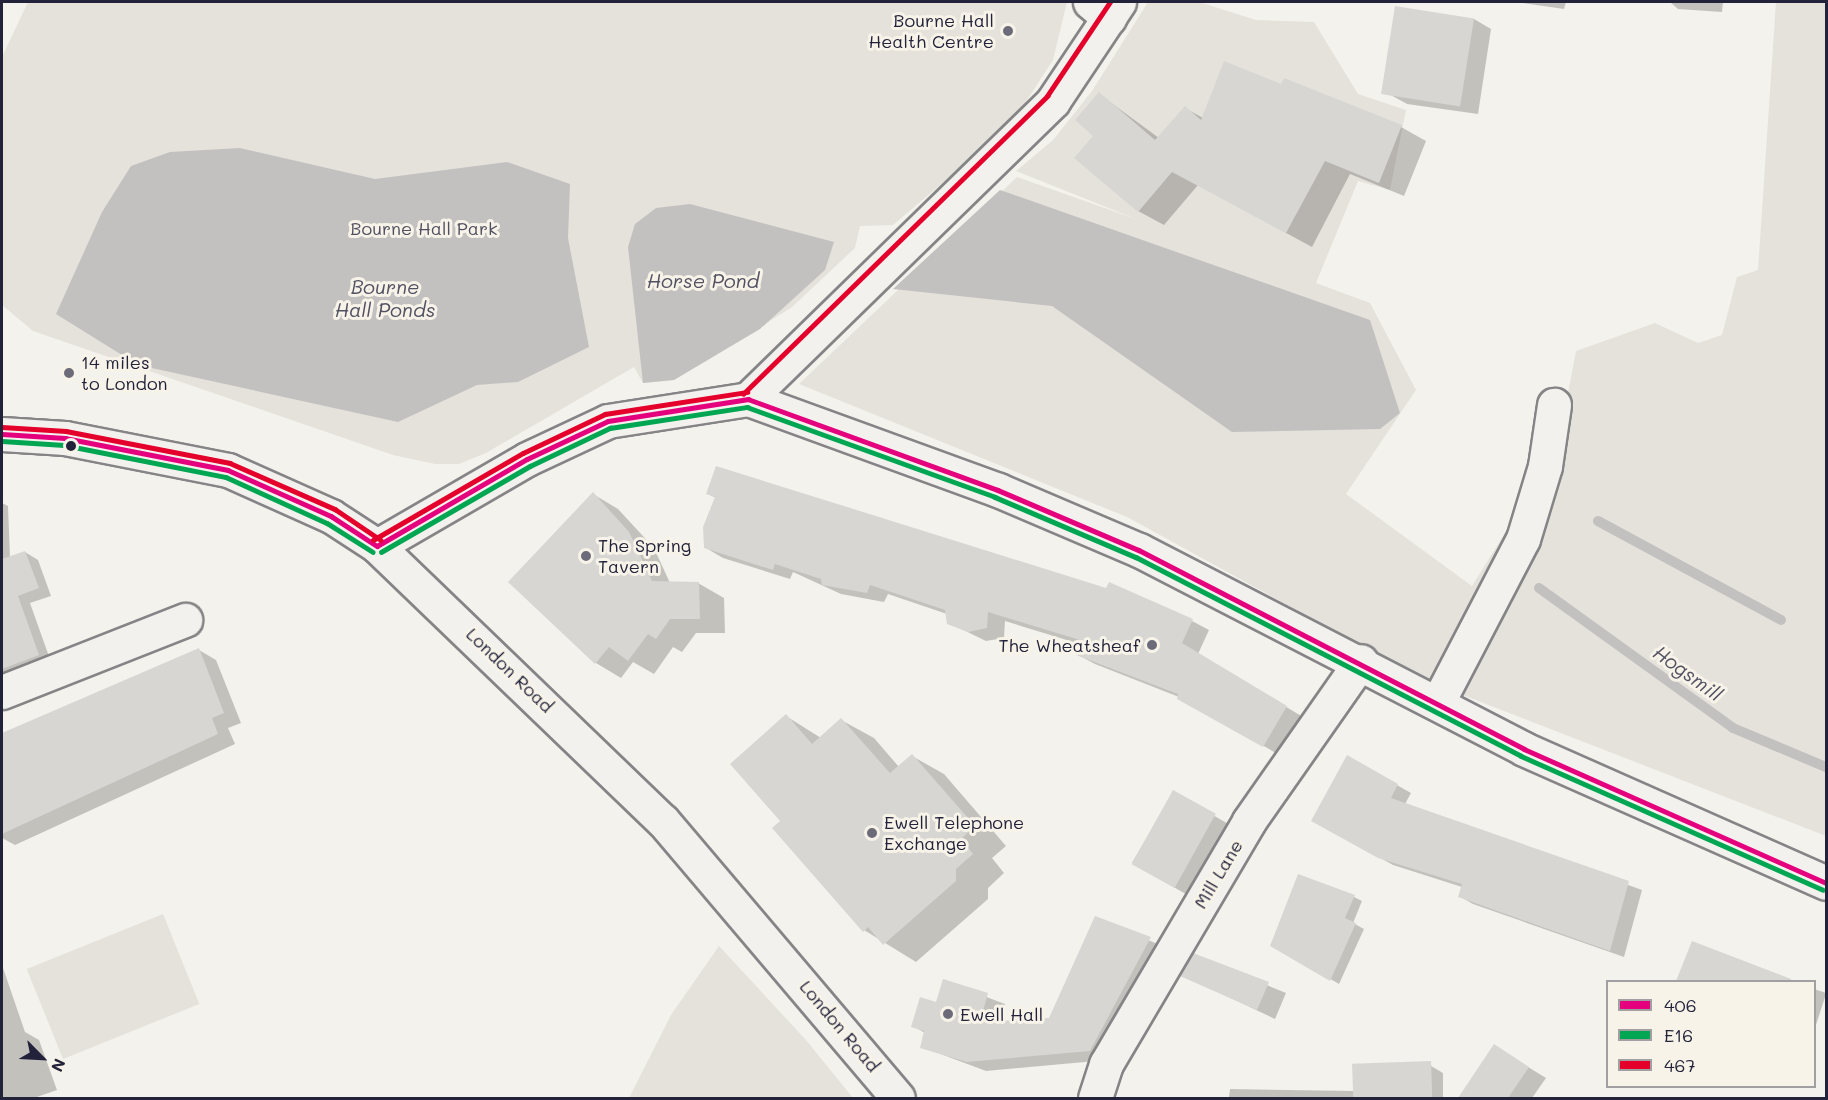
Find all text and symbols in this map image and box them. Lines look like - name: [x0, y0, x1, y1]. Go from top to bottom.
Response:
- place label: Bourne Hall Health Centre: [868, 10, 994, 52]
- marker: Bourne Hall Health Centre: [999, 22, 1017, 40]
- park label: Bourne Hall Park: [350, 217, 498, 239]
- water label: Horse Pond: [647, 268, 759, 292]
- water label: Bourne Hall Ponds: [335, 274, 435, 321]
- place label: 14 miles to London: [81, 352, 168, 394]
- marker: 14 miles to London: [62, 366, 76, 380]
- unlabelled marker: [65, 440, 77, 452]
- place label: The Spring Tavern: [598, 535, 691, 578]
- marker: The Spring Tavern: [579, 549, 593, 563]
- street label: London Road: [462, 623, 558, 717]
- place label: The Wheatsheaf: [998, 634, 1140, 656]
- marker: The Wheatsheaf: [1145, 638, 1159, 652]
- water label: Hogsmill: [1649, 640, 1727, 706]
- place label: Ewell Telephone Exchange: [884, 812, 1024, 854]
- marker: Ewell Telephone Exchange: [865, 826, 879, 840]
- street label: Mill Lane: [1189, 836, 1247, 912]
- street label: London Road: [795, 976, 885, 1076]
- legend: [1606, 980, 1816, 1088]
- text: 406: [1664, 993, 1697, 1017]
- place label: Ewell Hall: [960, 1003, 1043, 1025]
- marker: Ewell Hall: [941, 1007, 955, 1021]
- text: E16: [1664, 1023, 1693, 1047]
- north arrow: [12, 1028, 72, 1088]
- text: 467: [1664, 1053, 1695, 1077]
- text: N: [47, 1056, 71, 1075]

